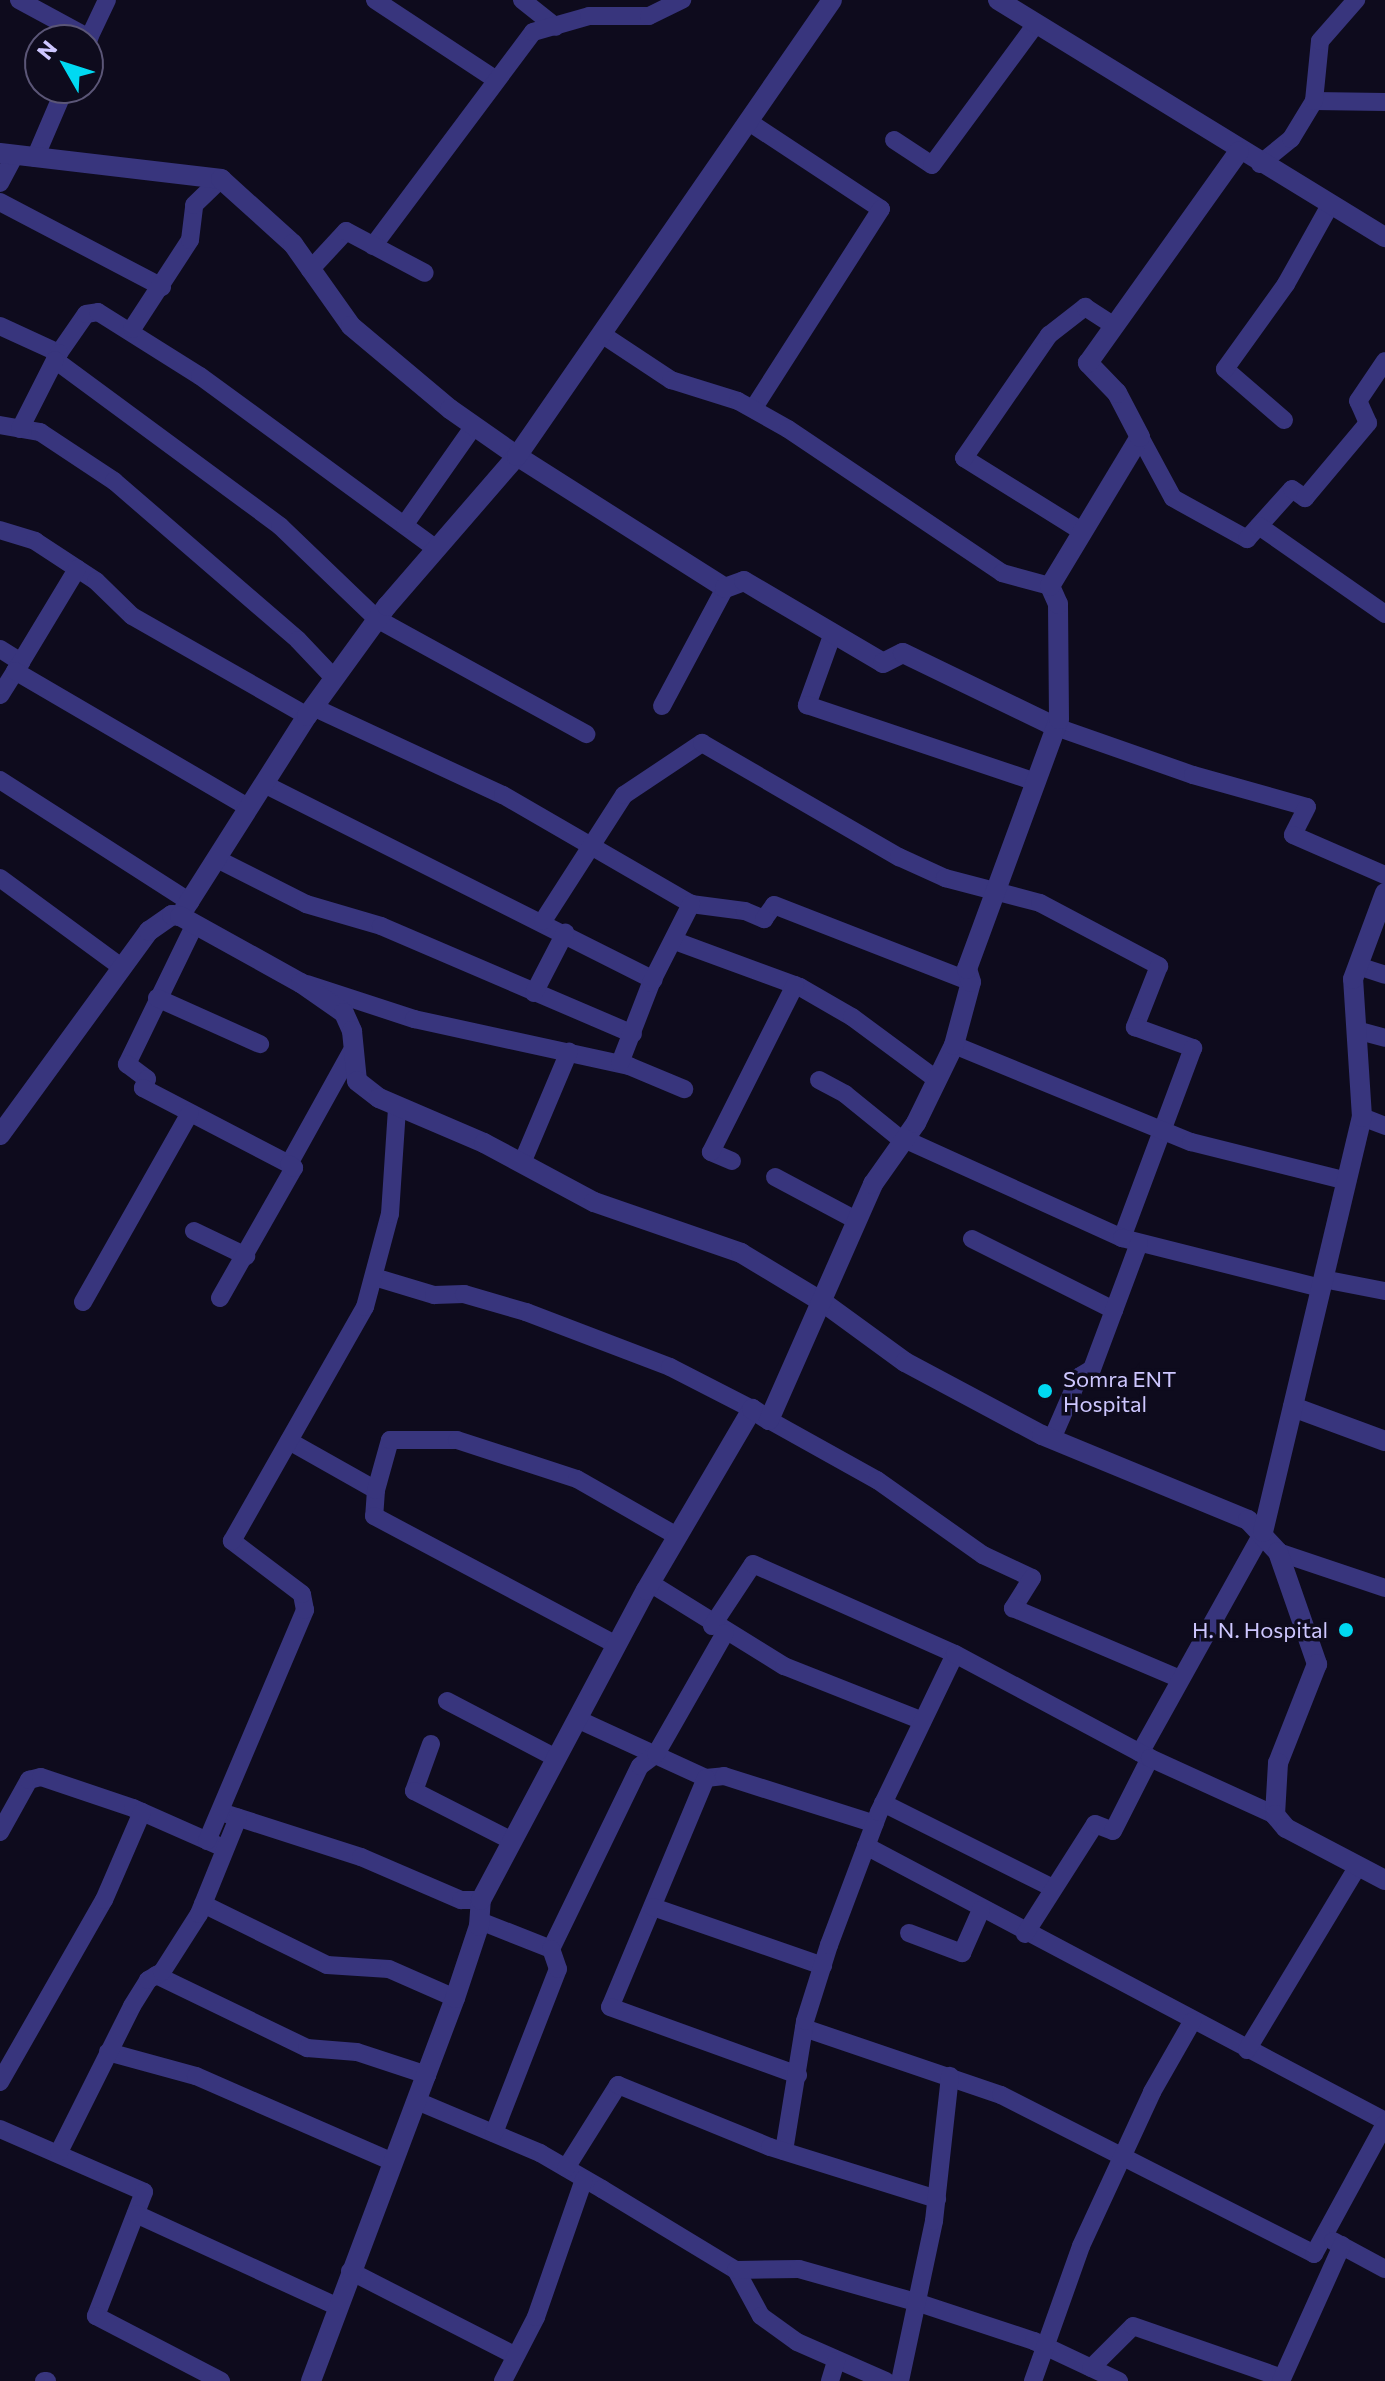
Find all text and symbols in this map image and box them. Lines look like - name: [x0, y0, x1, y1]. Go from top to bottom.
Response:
- north arrow: [24, 24, 104, 104]
- text: N: [31, 35, 62, 65]
- place label: Somra ENT Hospital: [1063, 1365, 1176, 1416]
- marker: Somra ENT Hospital: [1034, 1380, 1056, 1402]
- place label: H. N. Hospital: [1192, 1617, 1328, 1643]
- marker: H. N. Hospital: [1335, 1619, 1357, 1641]

